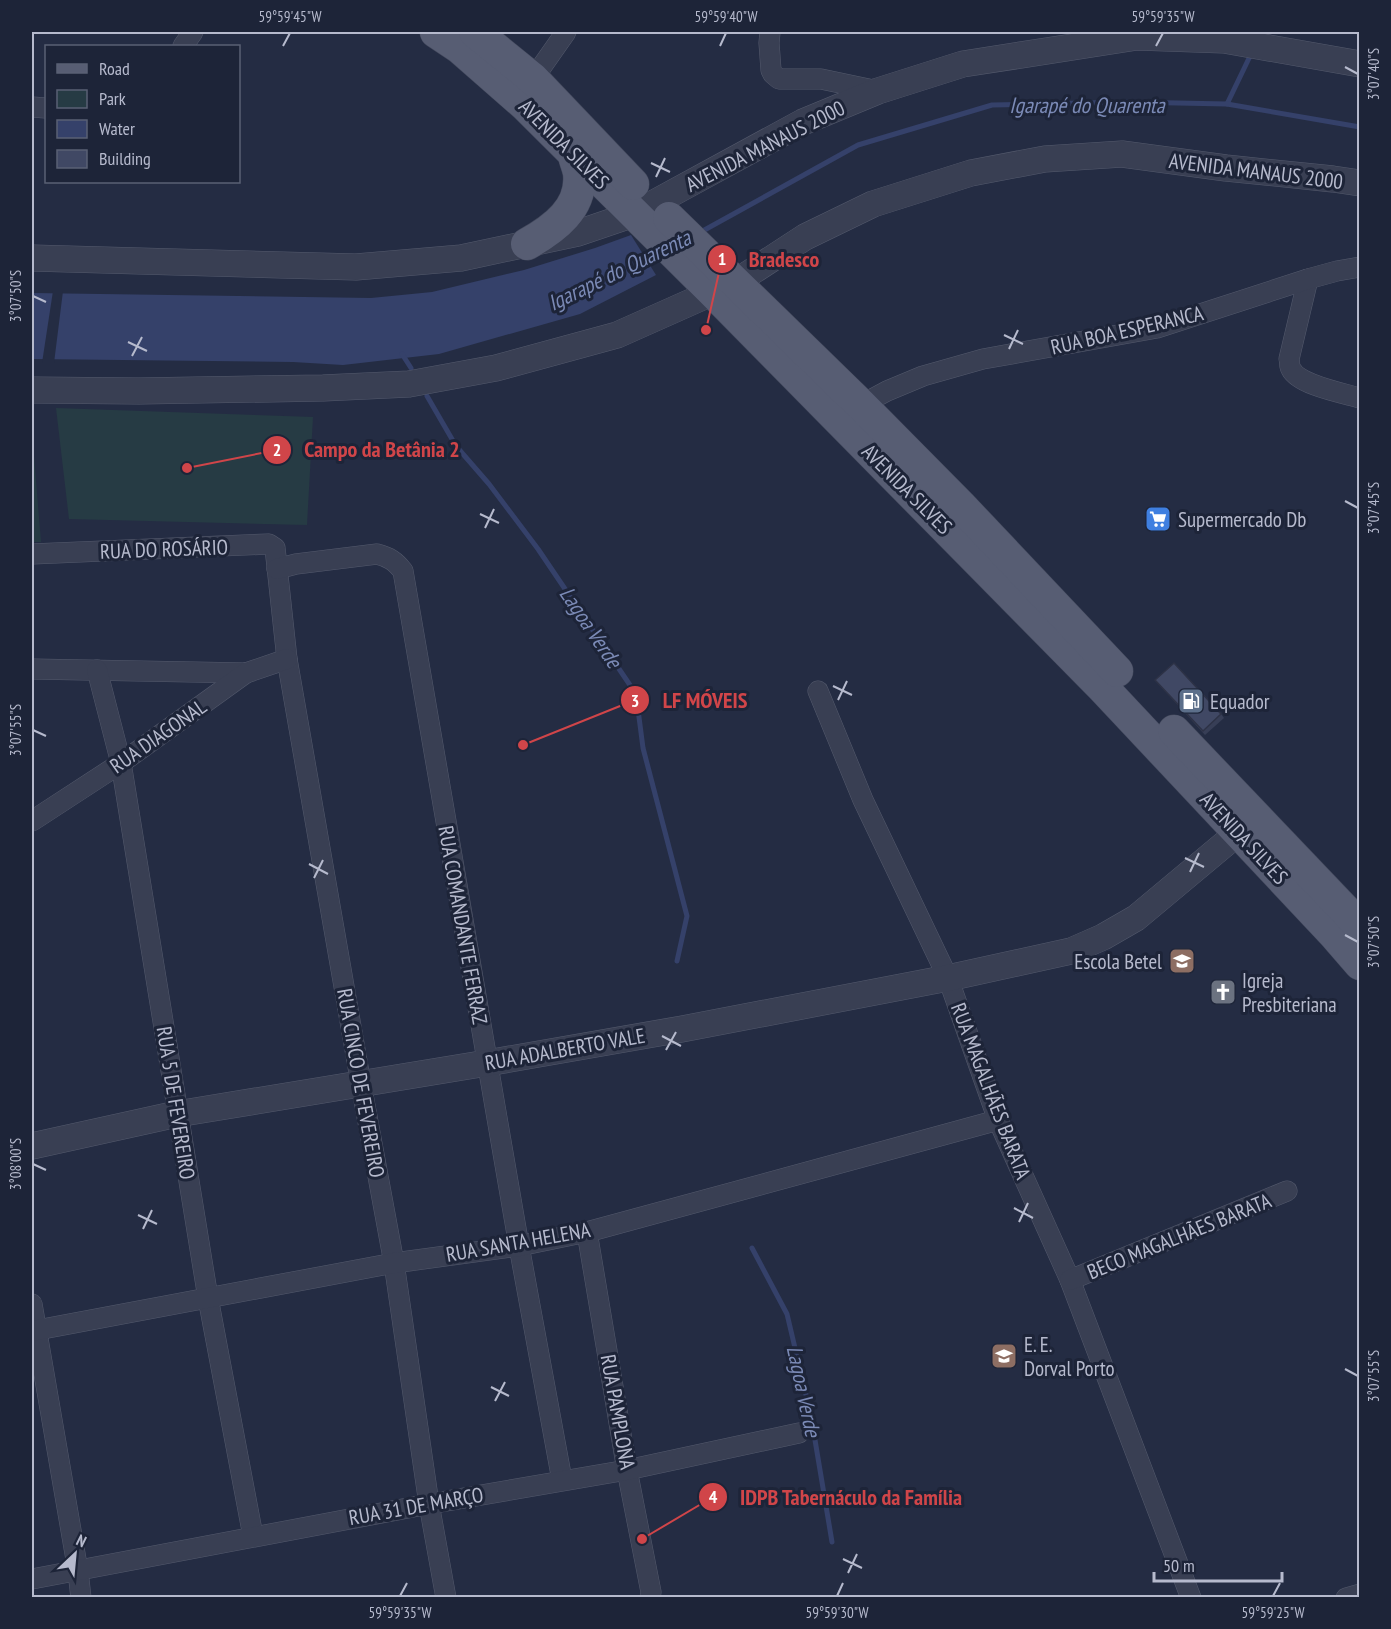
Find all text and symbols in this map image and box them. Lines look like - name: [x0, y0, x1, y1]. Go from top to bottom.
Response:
- text: 59°59'45"W: [258, 7, 322, 26]
- text: 59°59'40"W: [694, 7, 758, 26]
- text: 59°59'35"W: [1131, 7, 1195, 26]
- legend: [45, 45, 240, 183]
- text: 3°07'40"S: [1364, 48, 1383, 100]
- text: Road: [99, 57, 130, 80]
- text: Park: [99, 87, 126, 110]
- water label: Igarapé do Quarenta: [1009, 91, 1166, 119]
- street label: AVENIDA SILVES: [513, 93, 615, 195]
- street label: AVENIDA MANAUS 2000: [681, 94, 849, 198]
- text: Water: [99, 117, 135, 140]
- text: Building: [99, 147, 151, 170]
- street label: AVENIDA MANAUS 2000: [1167, 147, 1345, 195]
- water label: Igarapé do Quarenta: [543, 223, 696, 317]
- callout: Bradesco: [707, 239, 831, 279]
- text: Bradesco: [749, 245, 819, 273]
- text: 1: [718, 247, 726, 270]
- text: 3°07'50"S: [6, 270, 25, 322]
- street label: RUA BOA ESPERANCA: [1048, 299, 1206, 361]
- callout: Campo da Betânia 2: [262, 430, 472, 470]
- text: Campo da Betânia 2: [304, 435, 460, 463]
- text: 2: [273, 438, 281, 461]
- street label: AVENIDA SILVES: [856, 438, 958, 540]
- text: 3°07'45"S: [1364, 482, 1383, 534]
- supermarket icon: Supermercado Db: [1143, 504, 1173, 534]
- place label: Supermercado Db: [1178, 506, 1306, 533]
- street label: RUA DO ROSÁRIO: [99, 533, 229, 565]
- water label: Lagoa Verde: [554, 581, 630, 675]
- callout: LF MÓVEIS: [620, 680, 759, 720]
- text: LF MÓVEIS: [663, 686, 748, 714]
- fuel station icon: Equador: [1176, 686, 1206, 716]
- place label: Equador: [1210, 688, 1270, 715]
- text: 3: [631, 689, 639, 712]
- street label: RUA DIAGONAL: [104, 693, 212, 779]
- text: 3°07'55"S: [6, 704, 25, 756]
- street label: AVENIDA SILVES: [1194, 786, 1294, 890]
- street label: RUA COMANDANTE FERRAZ: [432, 824, 494, 1026]
- text: 3°07'50"S: [1364, 916, 1383, 968]
- school or university icon: Escola Betel: [1167, 946, 1197, 976]
- place label: Escola Betel: [1074, 948, 1162, 975]
- place label: Igreja Presbiteriana: [1242, 967, 1337, 1018]
- church icon: Igreja Presbiteriana: [1208, 977, 1238, 1007]
- street label: RUA CINCO DE FEVEREIRO: [331, 986, 391, 1180]
- street label: RUA MAGALHÃES BARATA: [945, 999, 1037, 1183]
- street label: RUA ADALBERTO VALE: [483, 1022, 647, 1076]
- street label: RUA 5 DE FEVEREIRO: [151, 1025, 201, 1181]
- text: 3°08'00"S: [6, 1138, 25, 1190]
- street label: BECO MAGALHÃES BARATA: [1083, 1187, 1275, 1285]
- street label: RUA SANTA HELENA: [444, 1216, 592, 1268]
- place label: E. E. Dorval Porto: [1024, 1331, 1115, 1382]
- school or university icon: E. E. Dorval Porto: [989, 1341, 1019, 1371]
- water label: Lagoa Verde: [781, 1343, 828, 1441]
- text: 3°07'55"S: [1364, 1350, 1383, 1402]
- street label: RUA PAMPLONA: [595, 1352, 641, 1472]
- callout: IDPB Tabernáculo da Família: [698, 1477, 974, 1517]
- street label: RUA 31 DE MARÇO: [347, 1481, 485, 1531]
- text: IDPB Tabernáculo da Família: [740, 1483, 962, 1511]
- text: 4: [709, 1485, 718, 1508]
- north arrow: [45, 1524, 105, 1584]
- text: N: [73, 1530, 90, 1551]
- scale bar: [1154, 1545, 1282, 1583]
- text: 50 m: [1163, 1554, 1195, 1577]
- text: 59°59'35"W: [368, 1603, 432, 1622]
- text: 59°59'30"W: [805, 1603, 869, 1622]
- text: 59°59'25"W: [1241, 1603, 1305, 1622]

